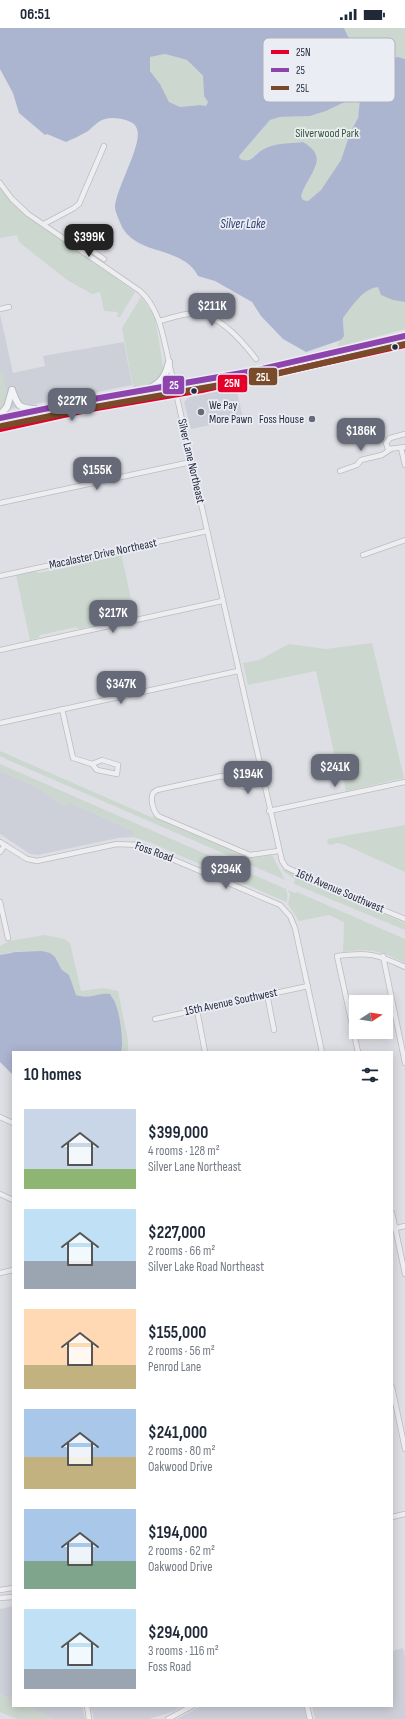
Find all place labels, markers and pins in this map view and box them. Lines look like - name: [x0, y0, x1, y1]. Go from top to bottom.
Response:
- pin: $399K: [61, 224, 117, 258]
- pin: $211K: [184, 293, 240, 327]
- unlabelled marker: [390, 342, 400, 352]
- unlabelled marker: [189, 386, 199, 396]
- pin: $227K: [44, 388, 100, 422]
- place label: We Pay More Pawn: [209, 398, 252, 427]
- marker: We Pay More Pawn: [196, 407, 206, 417]
- place label: Foss House: [259, 412, 304, 427]
- marker: Foss House: [307, 414, 317, 424]
- pin: $186K: [333, 418, 389, 452]
- pin: $155K: [69, 457, 125, 491]
- pin: $217K: [85, 600, 141, 634]
- pin: $347K: [93, 671, 149, 705]
- pin: $241K: [307, 754, 363, 788]
- pin: $194K: [220, 761, 276, 795]
- pin: $294K: [198, 856, 254, 890]

